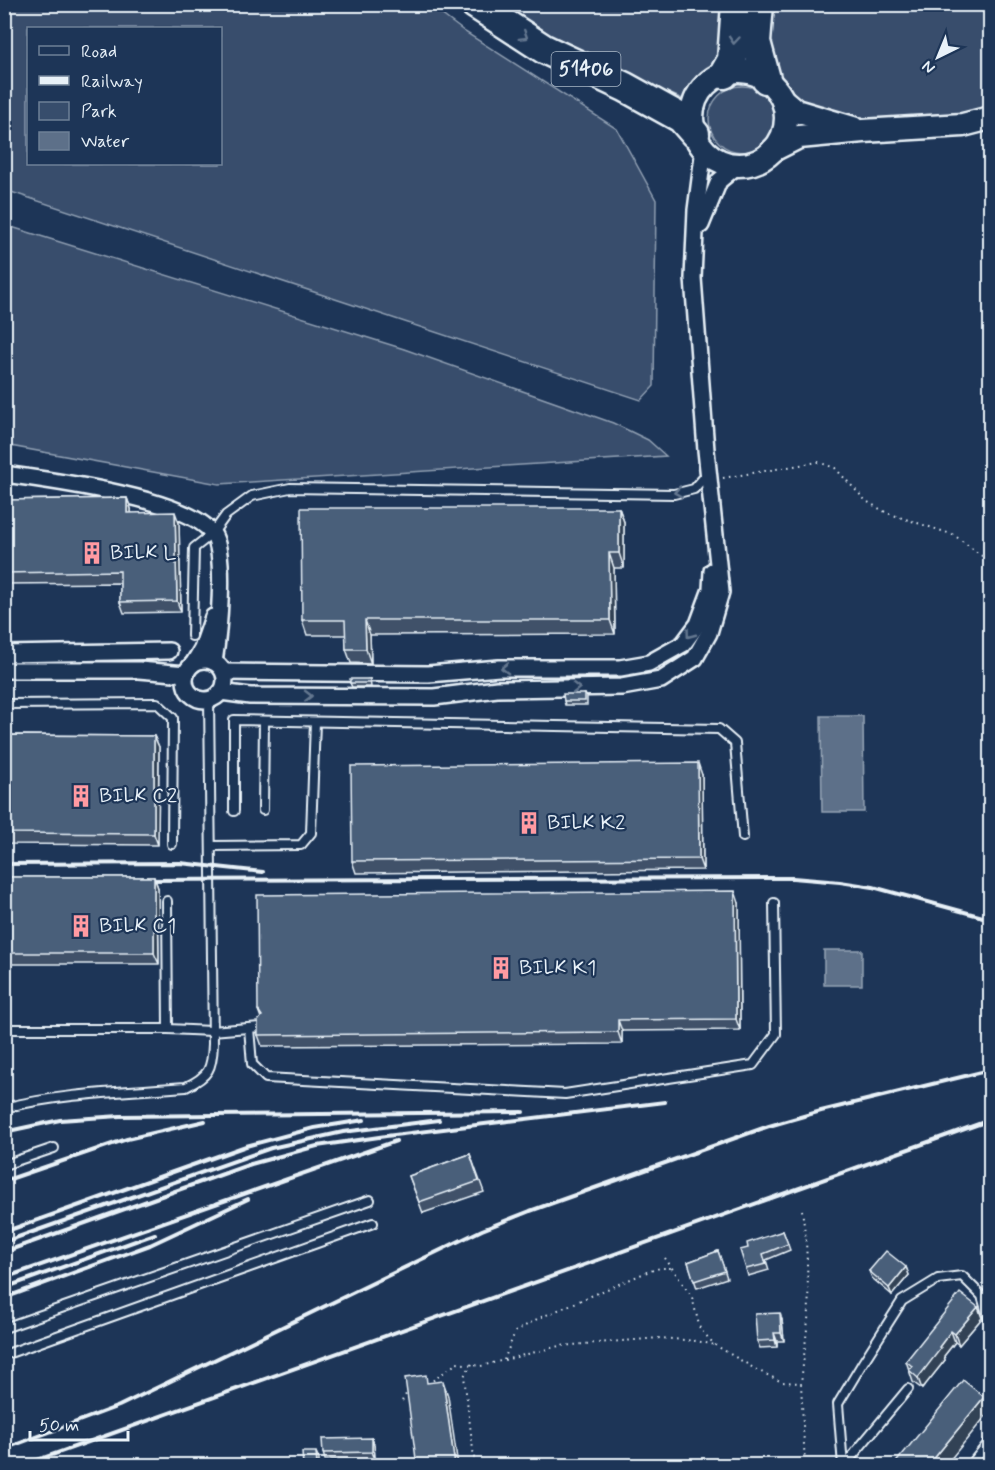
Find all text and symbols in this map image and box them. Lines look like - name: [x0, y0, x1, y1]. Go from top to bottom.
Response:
- legend: [27, 27, 222, 165]
- north arrow: [908, 27, 968, 87]
- one-way arrow: [518, 29, 529, 40]
- one-way arrow: [728, 36, 741, 45]
- text: Road: [81, 40, 117, 64]
- road number: 51406: [552, 52, 620, 86]
- text: N: [918, 56, 940, 78]
- text: Railway: [81, 70, 143, 94]
- text: Park: [81, 100, 117, 124]
- text: Water: [81, 130, 130, 154]
- one-way arrow: [674, 486, 683, 498]
- place label: BILK L: [110, 539, 176, 567]
- building icon: BILK L: [79, 540, 105, 566]
- one-way arrow: [687, 627, 698, 638]
- one-way arrow: [501, 662, 510, 674]
- one-way arrow: [572, 681, 581, 694]
- one-way arrow: [304, 690, 313, 702]
- place label: BILK C2: [99, 782, 177, 810]
- building icon: BILK C2: [68, 783, 94, 809]
- place label: BILK K2: [547, 809, 625, 837]
- building icon: BILK K2: [516, 810, 542, 836]
- place label: BILK C1: [99, 912, 177, 940]
- building icon: BILK C1: [68, 913, 94, 939]
- place label: BILK K1: [519, 954, 596, 982]
- building icon: BILK K1: [488, 955, 514, 981]
- scale bar: [30, 1404, 128, 1442]
- text: 50 m: [39, 1414, 79, 1438]

